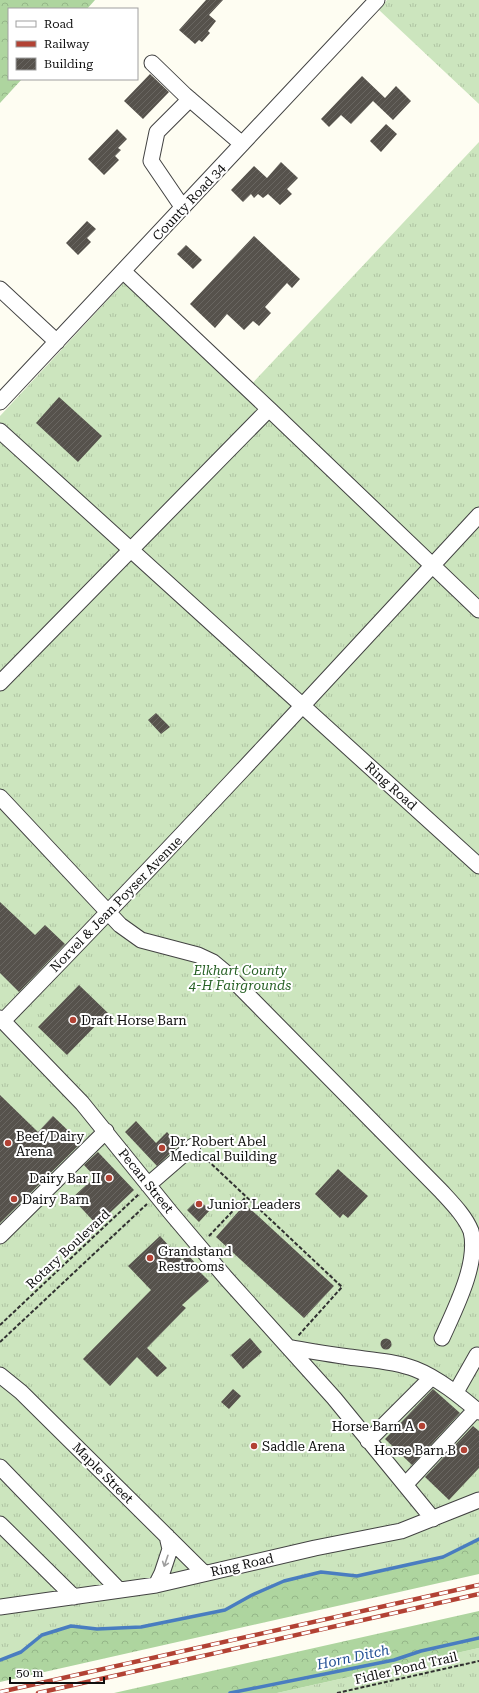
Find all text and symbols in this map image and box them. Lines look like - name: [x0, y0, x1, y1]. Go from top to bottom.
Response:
- legend: [8, 8, 138, 80]
- text: Road: [44, 17, 74, 31]
- text: Railway: [44, 37, 90, 51]
- text: Building: [44, 57, 93, 71]
- street label: County Road 34: [150, 160, 229, 244]
- street label: Ring Road: [362, 759, 420, 813]
- street label: Norvel & Jean Poyser Avenue: [47, 833, 185, 975]
- park label: Elkhart County 4-H Fairgrounds: [189, 963, 291, 993]
- place label: Draft Horse Barn: [81, 1013, 187, 1028]
- marker: Draft Horse Barn: [68, 1015, 78, 1025]
- place label: Beef/Dairy Arena: [16, 1129, 84, 1159]
- place label: Dr. Robert Abel Medical Building: [170, 1134, 277, 1164]
- marker: Beef/Dairy Arena: [3, 1138, 13, 1148]
- marker: Dr. Robert Abel Medical Building: [157, 1143, 167, 1153]
- street label: Pecan Street: [115, 1146, 177, 1216]
- place label: Dairy Bar II: [29, 1171, 101, 1186]
- marker: Dairy Bar II: [104, 1173, 114, 1183]
- place label: Dairy Barn: [22, 1192, 90, 1207]
- marker: Dairy Barn: [9, 1194, 19, 1204]
- place label: Junior Leaders: [207, 1197, 301, 1212]
- marker: Junior Leaders: [194, 1199, 204, 1209]
- street label: Rotary Boulevard: [23, 1206, 113, 1292]
- place label: Grandstand Restrooms: [158, 1244, 233, 1274]
- marker: Grandstand Restrooms: [145, 1253, 155, 1263]
- place label: Horse Barn A: [332, 1419, 414, 1434]
- marker: Horse Barn A: [417, 1421, 427, 1431]
- place label: Saddle Arena: [262, 1439, 345, 1454]
- street label: Maple Street: [70, 1440, 137, 1507]
- marker: Saddle Arena: [249, 1441, 259, 1451]
- place label: Horse Barn B: [374, 1443, 456, 1458]
- marker: Horse Barn B: [459, 1445, 469, 1455]
- street label: Ring Road: [209, 1550, 276, 1580]
- one-way arrow: [162, 1555, 169, 1568]
- water label: Horn Ditch: [314, 1641, 391, 1673]
- street label: Fidler Pond Trail: [353, 1649, 459, 1687]
- scale bar: [10, 1659, 104, 1685]
- text: 50 m: [16, 1666, 43, 1680]

